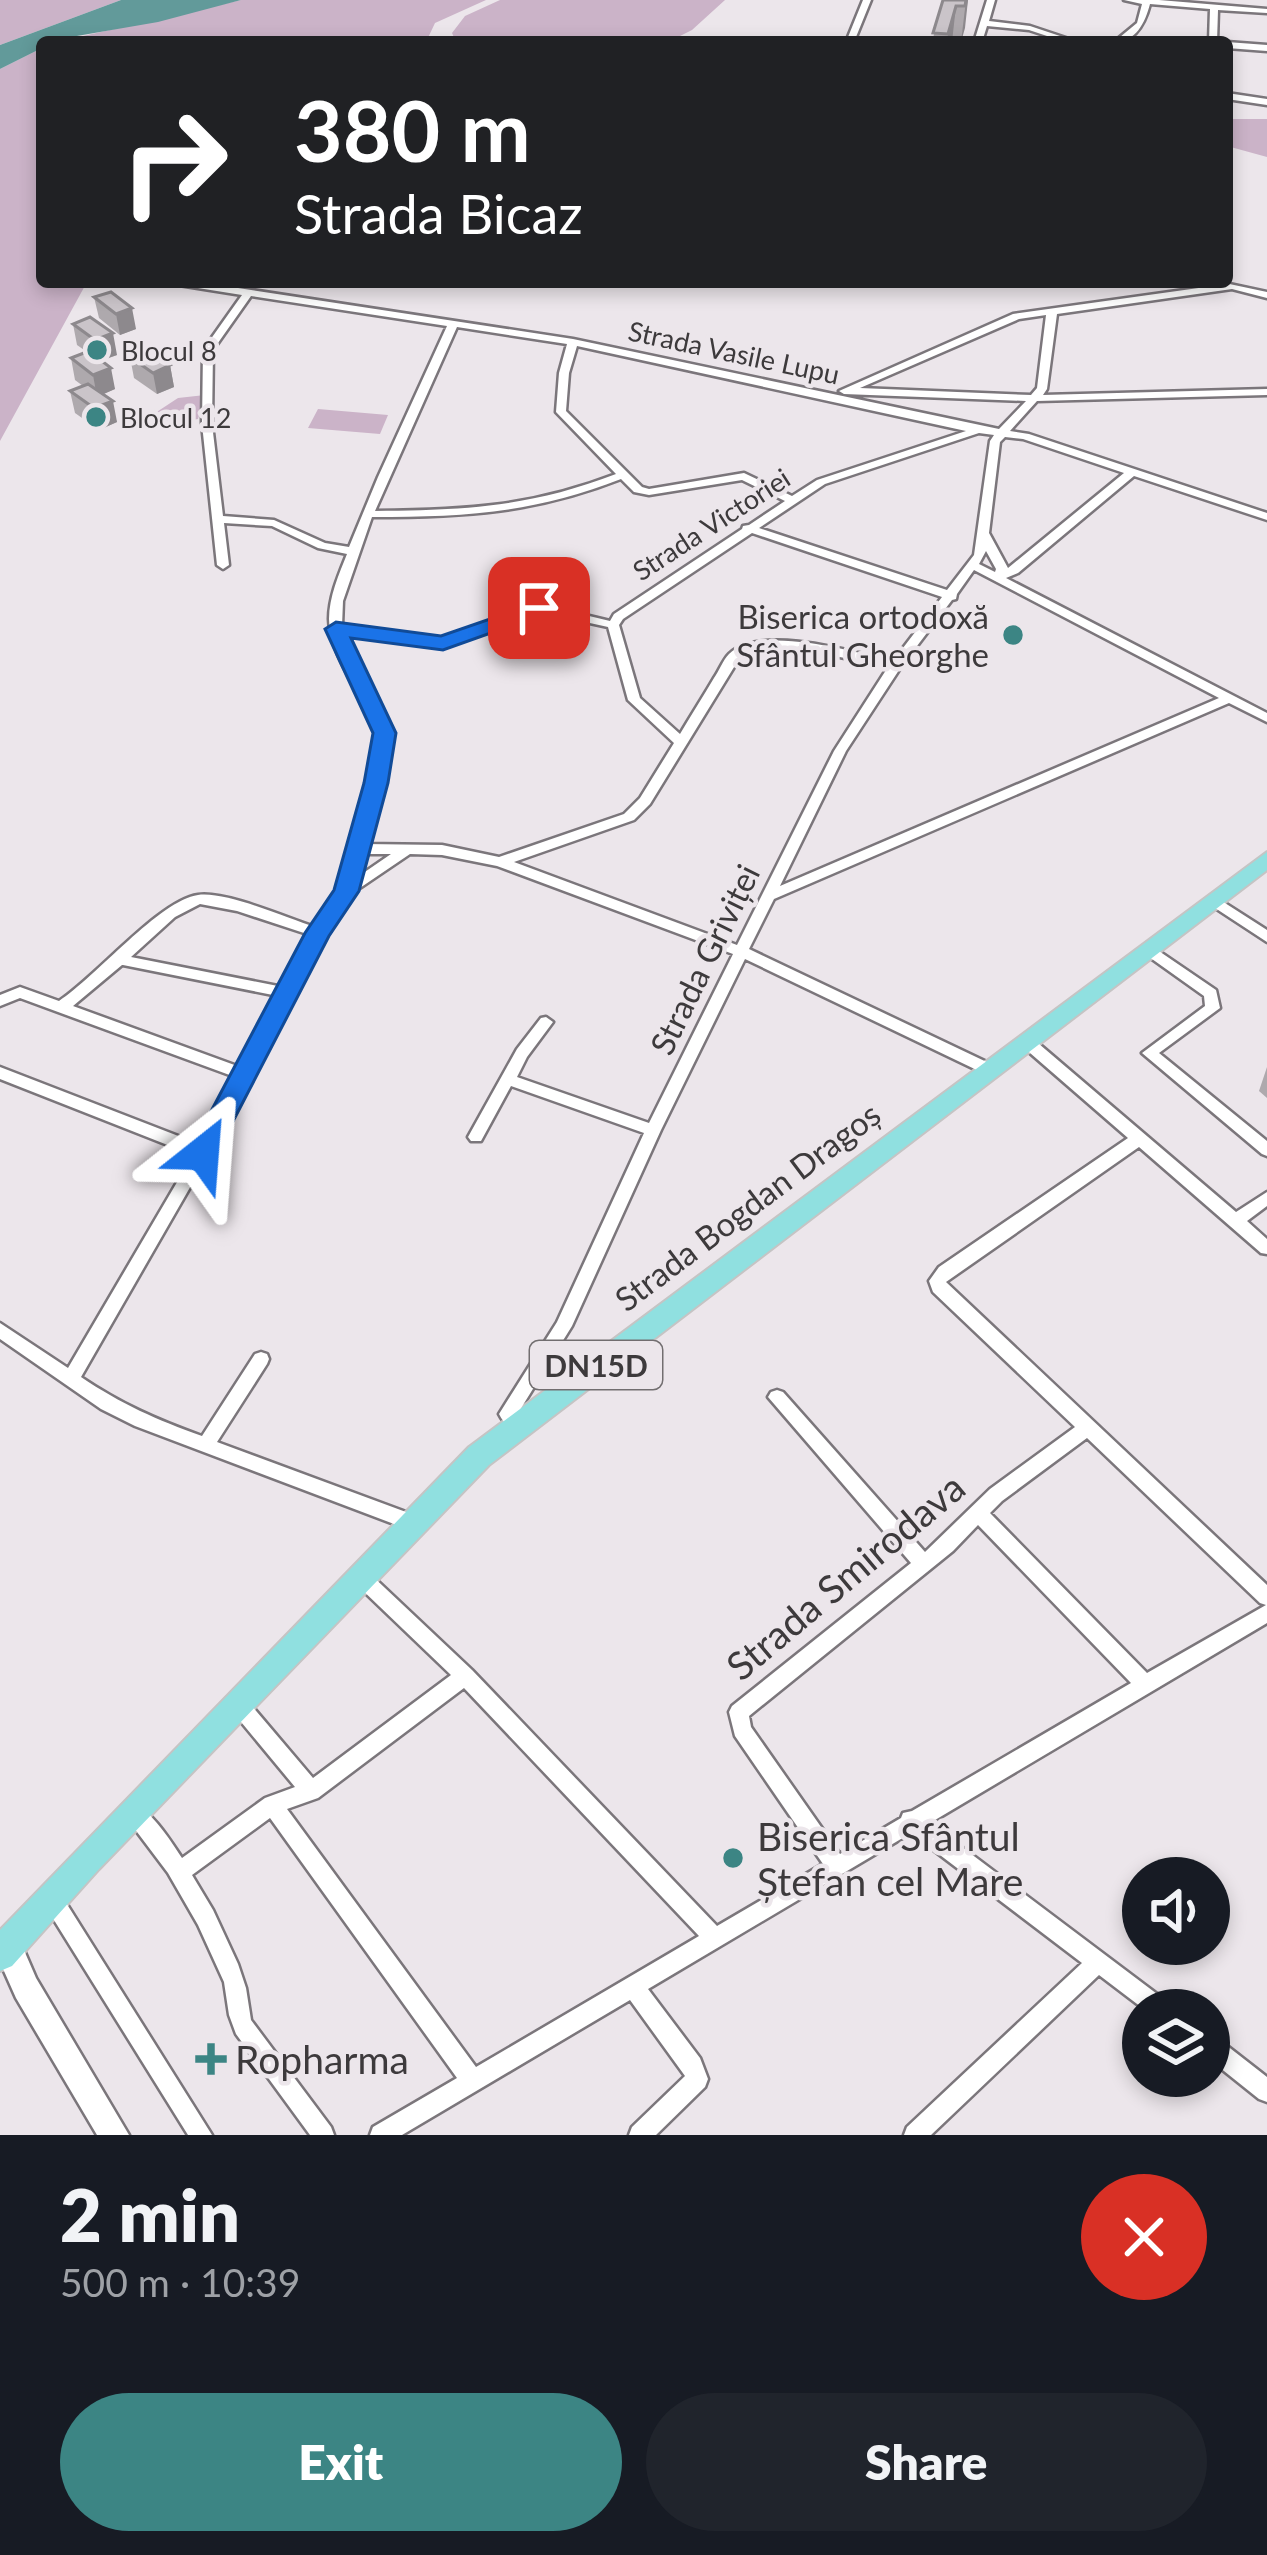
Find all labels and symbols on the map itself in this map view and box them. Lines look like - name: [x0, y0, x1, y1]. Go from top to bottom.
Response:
- street label: Strada Vasile Lupu: [625, 314, 843, 390]
- place label: Blocul 8: [121, 334, 217, 367]
- marker: Blocul 8: [84, 337, 110, 363]
- place label: Blocul 12: [120, 401, 231, 434]
- marker: Blocul 12: [83, 404, 109, 430]
- street label: Strada Victoriei: [626, 461, 796, 587]
- pin: [488, 557, 590, 659]
- place label: Biserica ortodoxă Sfântul Gheorghe: [736, 596, 989, 674]
- marker: Biserica ortodoxă Sfântul Gheorghe: [1000, 622, 1026, 648]
- street label: Strada Griviței: [641, 858, 767, 1060]
- position arrow: [140, 1090, 266, 1216]
- street label: Strada Bogdan Dragoș: [607, 1093, 887, 1319]
- road number: DN15D: [530, 1341, 662, 1389]
- street label: Strada Smirodava: [717, 1463, 973, 1689]
- place label: Biserica Sfântul Ștefan cel Mare: [757, 1813, 1023, 1904]
- marker: Biserica Sfântul Ștefan cel Mare: [720, 1845, 746, 1871]
- place label: Ropharma: [235, 2036, 409, 2082]
- marker: Ropharma: [198, 2046, 224, 2072]

